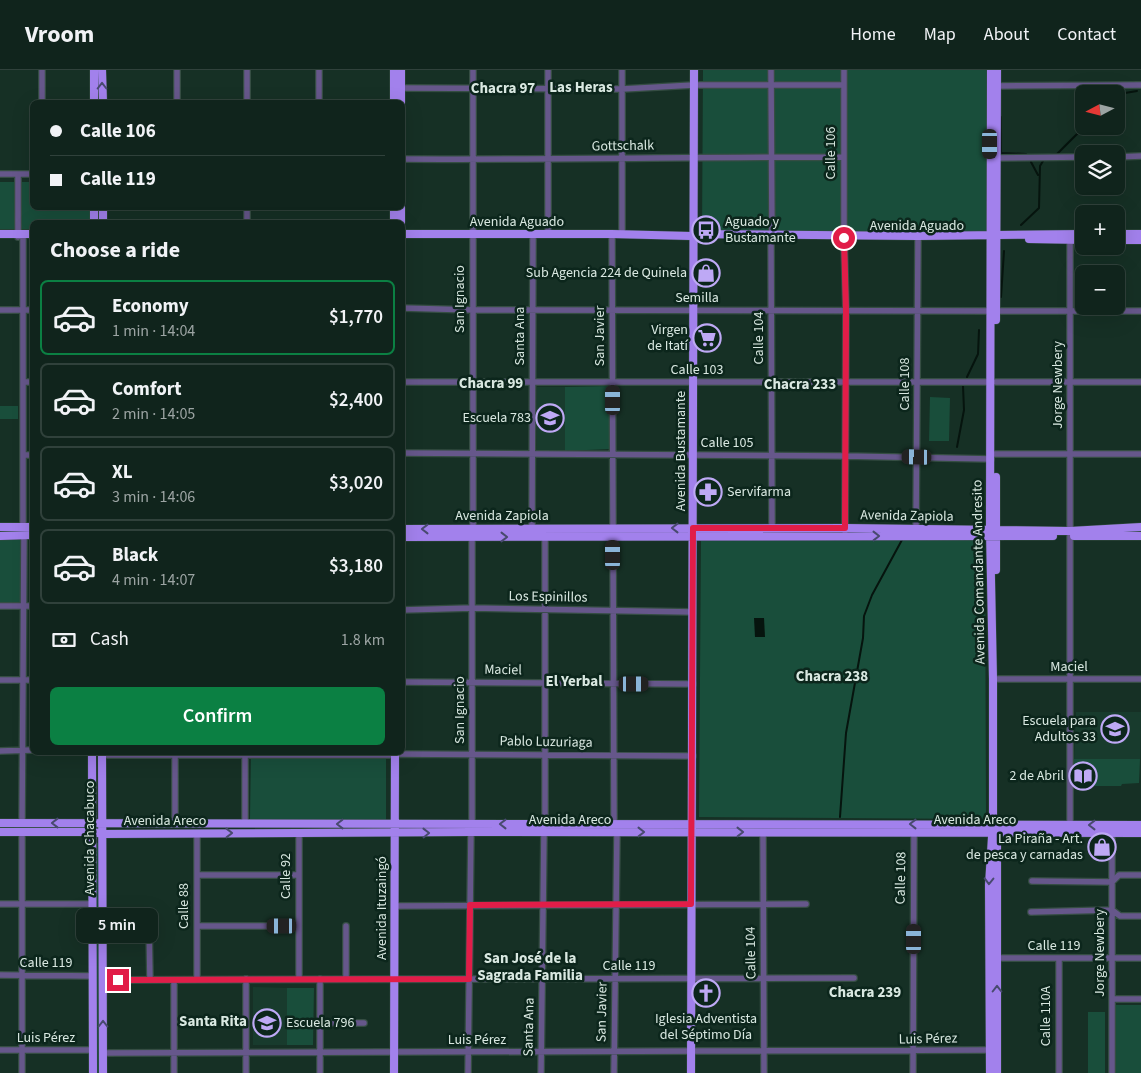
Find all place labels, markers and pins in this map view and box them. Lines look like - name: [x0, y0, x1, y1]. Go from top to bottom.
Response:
- place label: Aguado y Bustamante: [725, 212, 796, 248]
- bus stop icon: Aguado y Bustamante: [691, 215, 721, 245]
- shop icon: Sub Agencia 224 de Quinela: [691, 258, 721, 288]
- place label: Sub Agencia 224 de Quinela: [526, 263, 687, 283]
- place label: Virgen de Itatí: [647, 320, 689, 356]
- supermarket icon: Virgen de Itatí: [692, 323, 722, 353]
- school or university icon: Escuela 783: [535, 403, 565, 433]
- place label: Escuela 783: [463, 408, 531, 428]
- pharmacy icon: Servifarma: [693, 477, 723, 507]
- place label: Servifarma: [727, 482, 791, 502]
- place label: Escuela para Adultos 33: [1022, 711, 1096, 747]
- school or university icon: Escuela para Adultos 33: [1100, 714, 1130, 744]
- library icon: 2 de Abril: [1068, 761, 1098, 791]
- place label: 2 de Abril: [1010, 766, 1064, 786]
- place label: La Piraña - Art. de pesca y carnadas: [966, 829, 1083, 865]
- shop icon: La Piraña - Art. de pesca y carnadas: [1087, 832, 1117, 862]
- church icon: Iglesia Adventista del Séptimo Día: [691, 978, 721, 1008]
- school or university icon: Escuela 796: [252, 1008, 282, 1038]
- place label: Iglesia Adventista del Séptimo Día: [655, 1009, 757, 1045]
- place label: Escuela 796: [286, 1013, 355, 1033]

